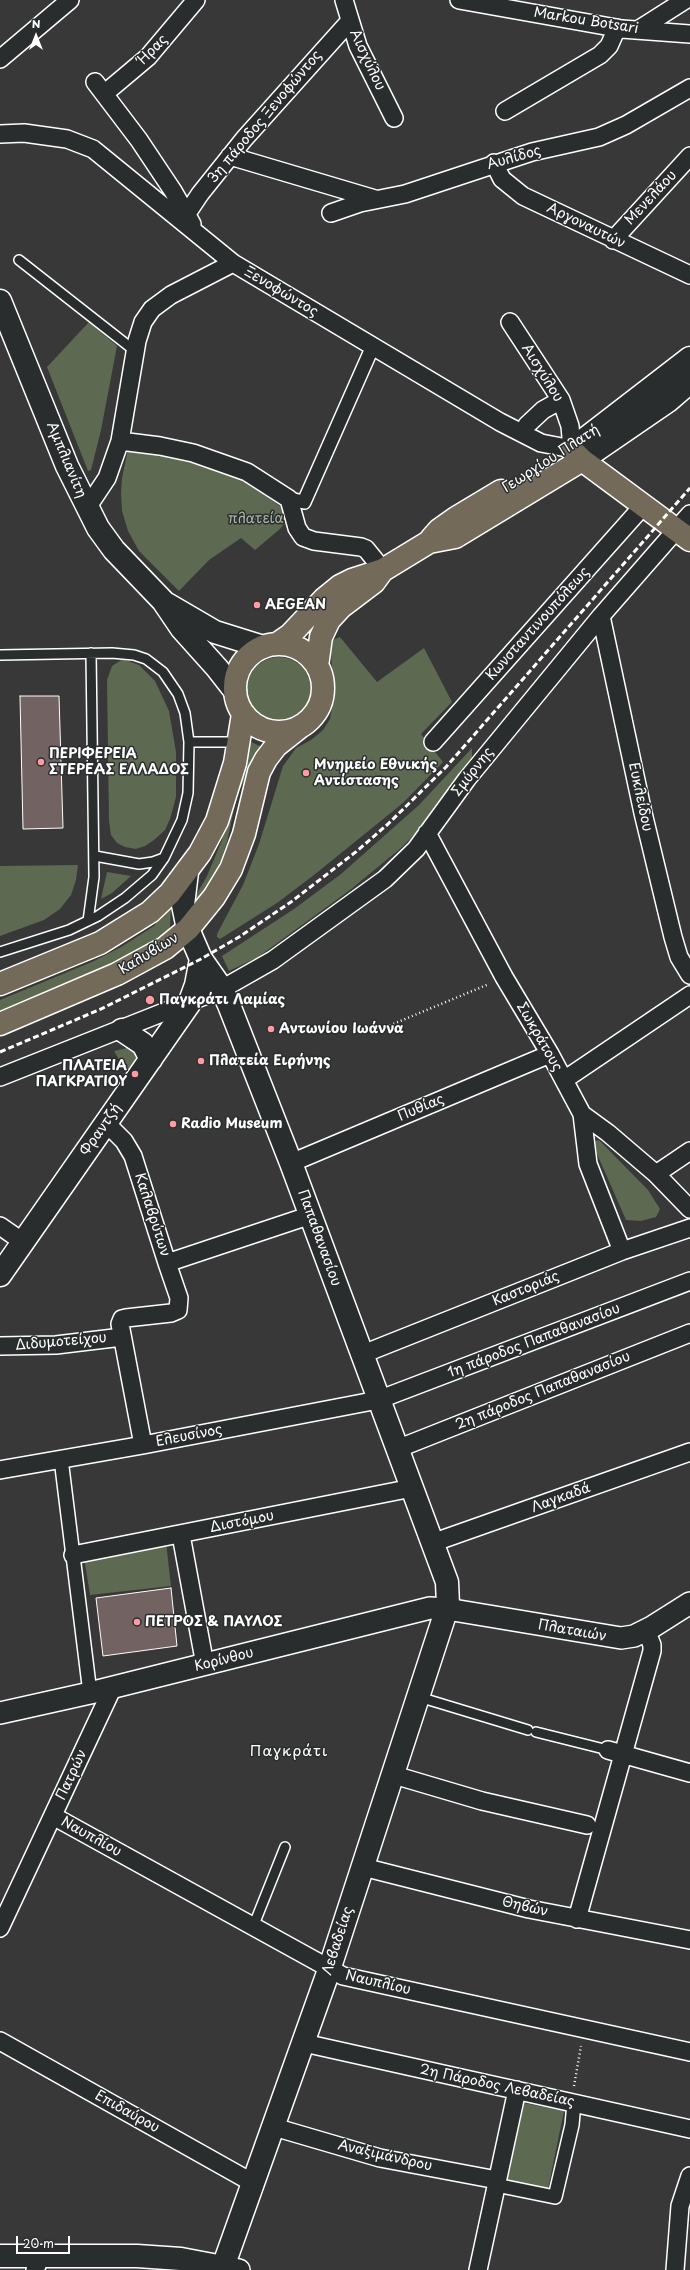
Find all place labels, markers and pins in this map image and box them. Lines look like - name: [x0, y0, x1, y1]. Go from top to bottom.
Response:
- place label: AEGEAN: [265, 597, 326, 613]
- marker: AEGEAN: [252, 600, 262, 610]
- place label: ΠΕΡΙΦΕΡΕΙΑ ΣΤΕΡΕΑΣ ΕΛΛΑΔΟΣ: [49, 746, 189, 778]
- marker: ΠΕΡΙΦΕΡΕΙΑ ΣΤΕΡΕΑΣ ΕΛΛΑΔΟΣ: [36, 757, 46, 767]
- place label: Μνημείο Εθνικής Αντίστασης: [314, 757, 437, 790]
- marker: Μνημείο Εθνικής Αντίστασης: [301, 768, 311, 778]
- place label: Παγκράτι Λαμίας: [159, 992, 285, 1008]
- marker: Παγκράτι Λαμίας: [144, 994, 156, 1006]
- place label: Αντωνίου Ιωάννα: [279, 1021, 404, 1037]
- marker: Αντωνίου Ιωάννα: [266, 1024, 276, 1034]
- place label: Πλατεία Ειρήνης: [209, 1053, 330, 1069]
- marker: Πλατεία Ειρήνης: [196, 1056, 206, 1066]
- place label: ΠΛΑΤΕΙΑ ΠΑΓΚΡΑΤΙΟΥ: [36, 1058, 127, 1090]
- marker: ΠΛΑΤΕΙΑ ΠΑΓΚΡΑΤΙΟΥ: [130, 1069, 140, 1079]
- place label: Radio Museum: [181, 1116, 282, 1132]
- marker: Radio Museum: [168, 1119, 178, 1129]
- place label: ΠΕΤΡΟΣ & ΠΑΥΛΟΣ: [145, 1614, 282, 1630]
- marker: ΠΕΤΡΟΣ & ΠΑΥΛΟΣ: [132, 1617, 142, 1627]

